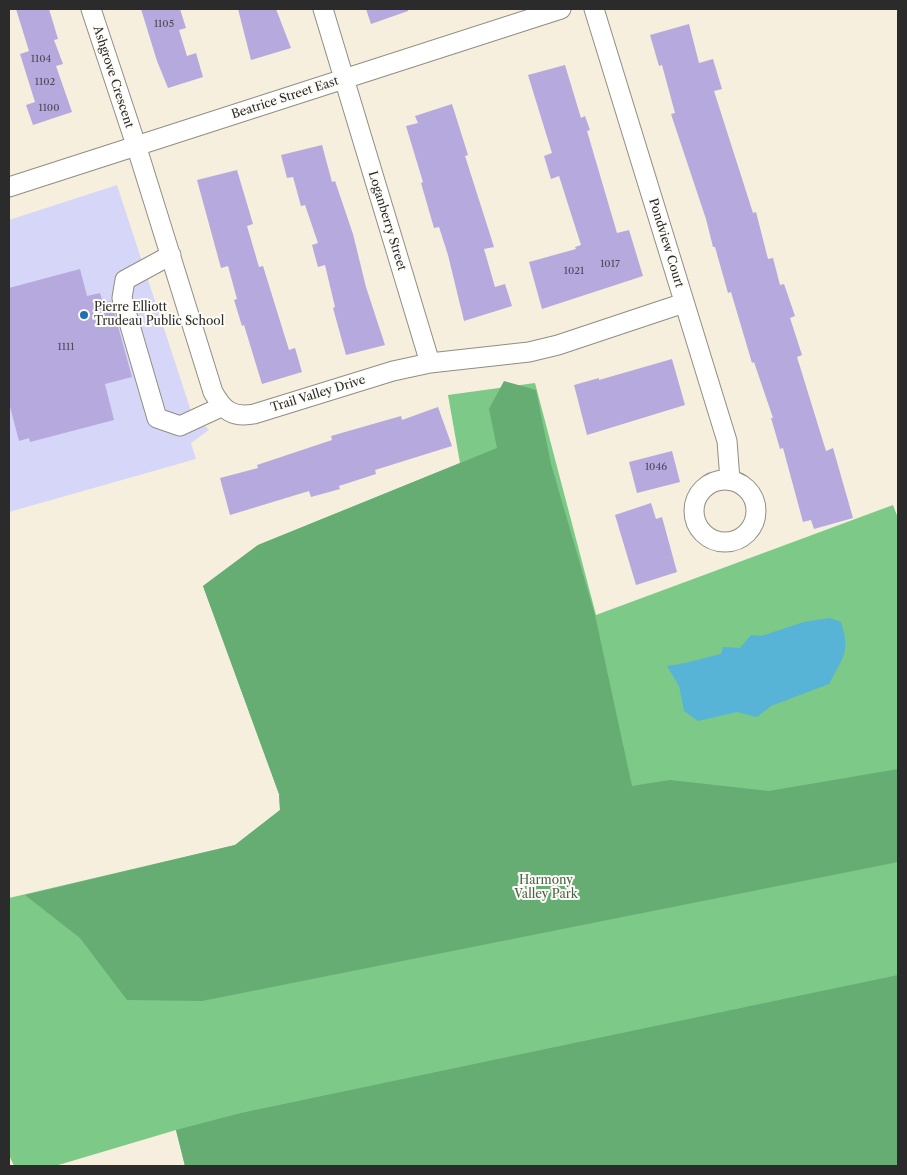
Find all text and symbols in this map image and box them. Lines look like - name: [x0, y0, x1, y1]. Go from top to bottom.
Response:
- house number: 1105: [154, 18, 174, 30]
- street label: Ashgrove Crescent: [90, 24, 136, 130]
- house number: 1104: [31, 53, 51, 65]
- street label: Beatrice Street East: [230, 74, 340, 122]
- house number: 1102: [35, 76, 55, 88]
- house number: 1100: [38, 102, 60, 114]
- street label: Loganberry Street: [365, 170, 409, 272]
- street label: Pondview Court: [646, 197, 686, 289]
- house number: 1017: [600, 258, 620, 270]
- house number: 1021: [564, 265, 584, 277]
- place label: Pierre Elliott Trudeau Public School: [94, 301, 224, 329]
- marker: Pierre Elliott Trudeau Public School: [78, 309, 90, 321]
- house number: 1111: [58, 341, 74, 353]
- street label: Trail Valley Drive: [269, 373, 367, 415]
- house number: 1046: [645, 461, 667, 473]
- park label: Harmony Valley Park: [514, 874, 578, 902]

